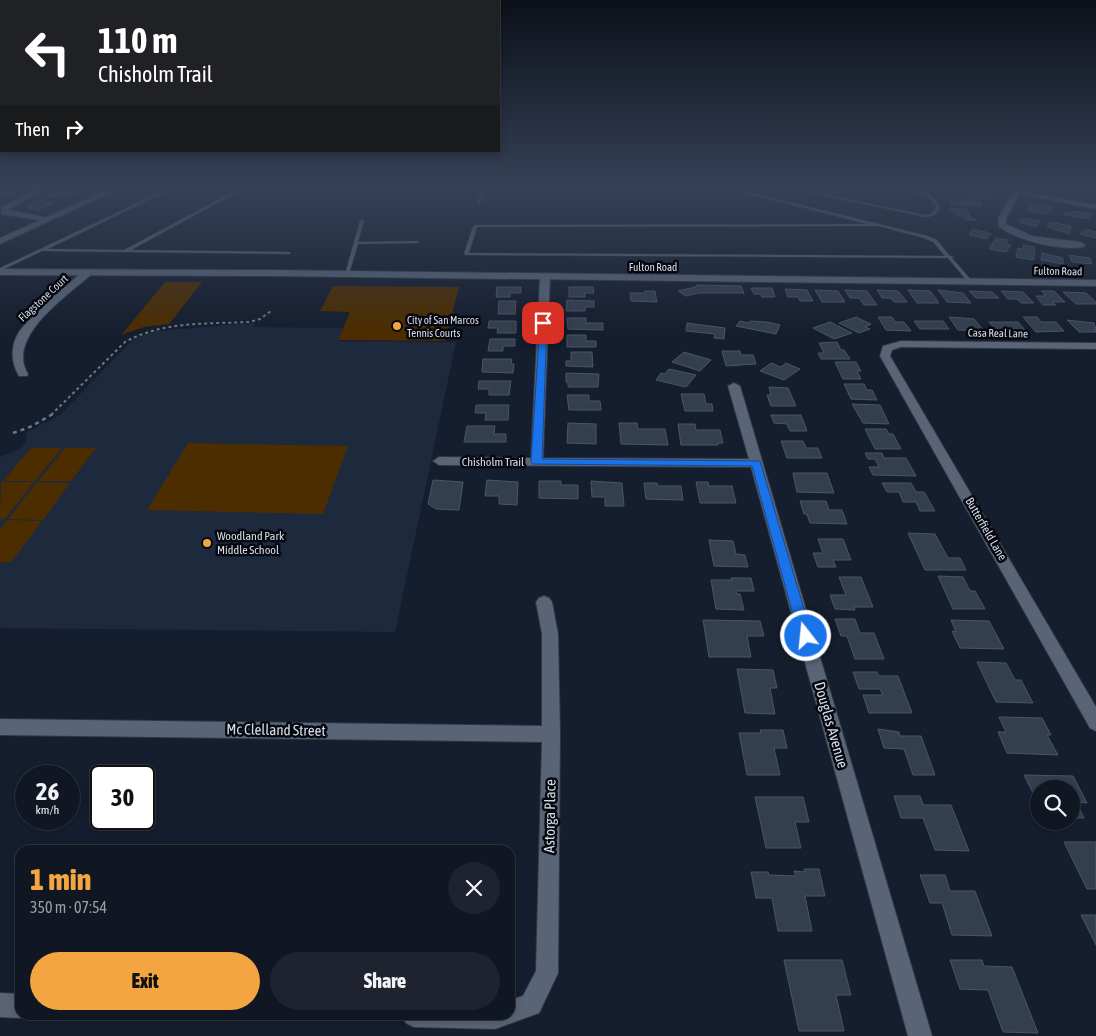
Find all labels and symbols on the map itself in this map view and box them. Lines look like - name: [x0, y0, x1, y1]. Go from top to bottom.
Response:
- street label: Fulton Road: [629, 261, 677, 273]
- street label: Fulton Road: [1034, 265, 1082, 277]
- street label: Flagstone Court: [16, 272, 70, 324]
- pin: [522, 302, 564, 344]
- place label: City of San Marcos Tennis Courts: [407, 314, 479, 339]
- marker: City of San Marcos Tennis Courts: [391, 320, 403, 332]
- street label: Casa Real Lane: [968, 326, 1028, 340]
- street label: Chisholm Trail: [462, 455, 525, 469]
- street label: Butterfield Lane: [962, 495, 1010, 563]
- place label: Woodland Park Middle School: [217, 529, 285, 557]
- marker: Woodland Park Middle School: [201, 537, 213, 549]
- position arrow: [779, 609, 831, 661]
- street label: Douglas Avenue: [811, 680, 852, 770]
- street label: Mc Clelland Street: [226, 720, 326, 739]
- speed limit sign: 30: [90, 765, 155, 830]
- street label: Astorga Place: [540, 779, 559, 853]

